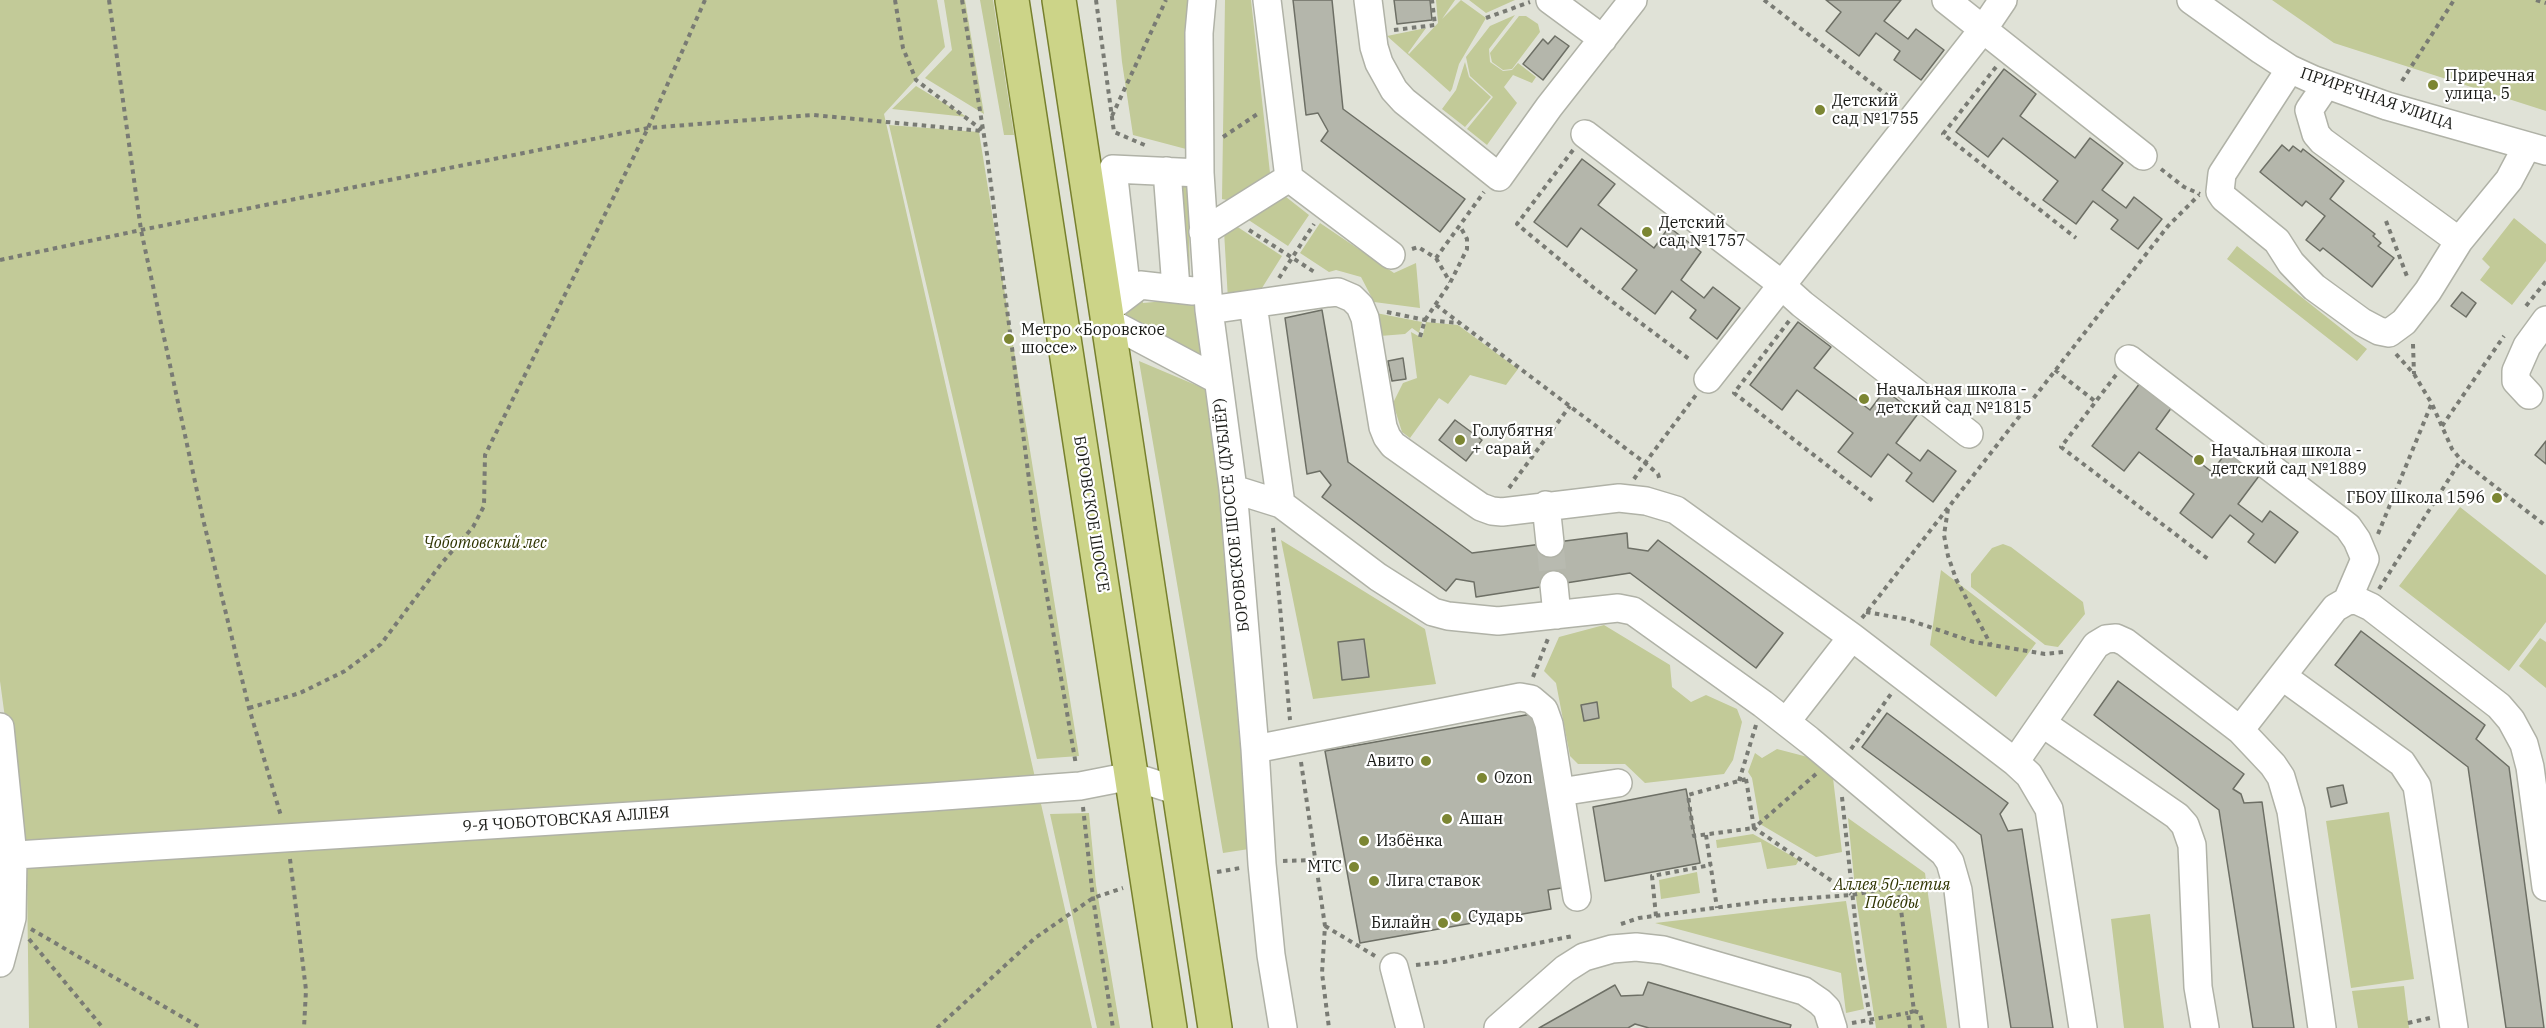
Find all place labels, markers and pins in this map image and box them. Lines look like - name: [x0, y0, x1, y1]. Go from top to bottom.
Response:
- place label: Приречная улица, 5: [2445, 66, 2535, 104]
- marker: Приречная улица, 5: [2426, 78, 2440, 92]
- place label: Детский сад №1755: [1832, 91, 1919, 129]
- marker: Детский сад №1755: [1813, 103, 1827, 117]
- place label: Детский сад №1757: [1659, 213, 1746, 251]
- marker: Детский сад №1757: [1640, 225, 1654, 239]
- place label: Метро «Боровское шоссе»: [1021, 320, 1165, 358]
- marker: Метро «Боровское шоссе»: [1002, 332, 1016, 346]
- place label: Начальная школа - детский сад №1815: [1876, 380, 2032, 418]
- marker: Начальная школа - детский сад №1815: [1857, 392, 1871, 406]
- place label: Голубятня + сарай: [1472, 421, 1554, 459]
- marker: Голубятня + сарай: [1453, 433, 1467, 447]
- place label: Начальная школа - детский сад №1889: [2211, 441, 2367, 479]
- marker: Начальная школа - детский сад №1889: [2192, 453, 2206, 467]
- place label: ГБОУ Школа 1596: [2346, 488, 2485, 508]
- marker: ГБОУ Школа 1596: [2490, 491, 2504, 505]
- place label: Авито: [1366, 751, 1414, 771]
- marker: Авито: [1419, 754, 1433, 768]
- place label: Ozon: [1494, 768, 1533, 788]
- marker: Ozon: [1475, 771, 1489, 785]
- place label: Ашан: [1459, 809, 1503, 829]
- marker: Ашан: [1440, 812, 1454, 826]
- place label: Избёнка: [1376, 831, 1443, 851]
- marker: Избёнка: [1357, 834, 1371, 848]
- place label: МТС: [1307, 857, 1342, 877]
- marker: МТС: [1347, 860, 1361, 874]
- place label: Лига ставок: [1386, 871, 1480, 891]
- marker: Лига ставок: [1367, 874, 1381, 888]
- place label: Сударь: [1468, 907, 1523, 927]
- marker: Сударь: [1449, 910, 1463, 924]
- place label: Билайн: [1371, 913, 1431, 933]
- marker: Билайн: [1436, 916, 1450, 930]

